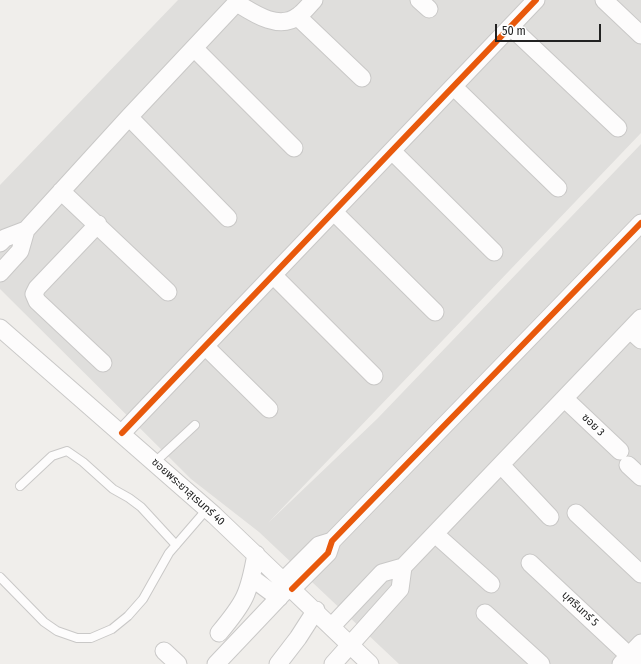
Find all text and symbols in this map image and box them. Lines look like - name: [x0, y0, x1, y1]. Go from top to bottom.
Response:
- scale bar: [497, 16, 603, 42]
- text: 50 m: [502, 24, 526, 38]
- street label: ซอย 3: [579, 411, 607, 439]
- street label: ซอยพระยาสุเรนทร์ 40: [149, 456, 227, 528]
- street label: บุศรินทร์ 5: [559, 589, 601, 629]

